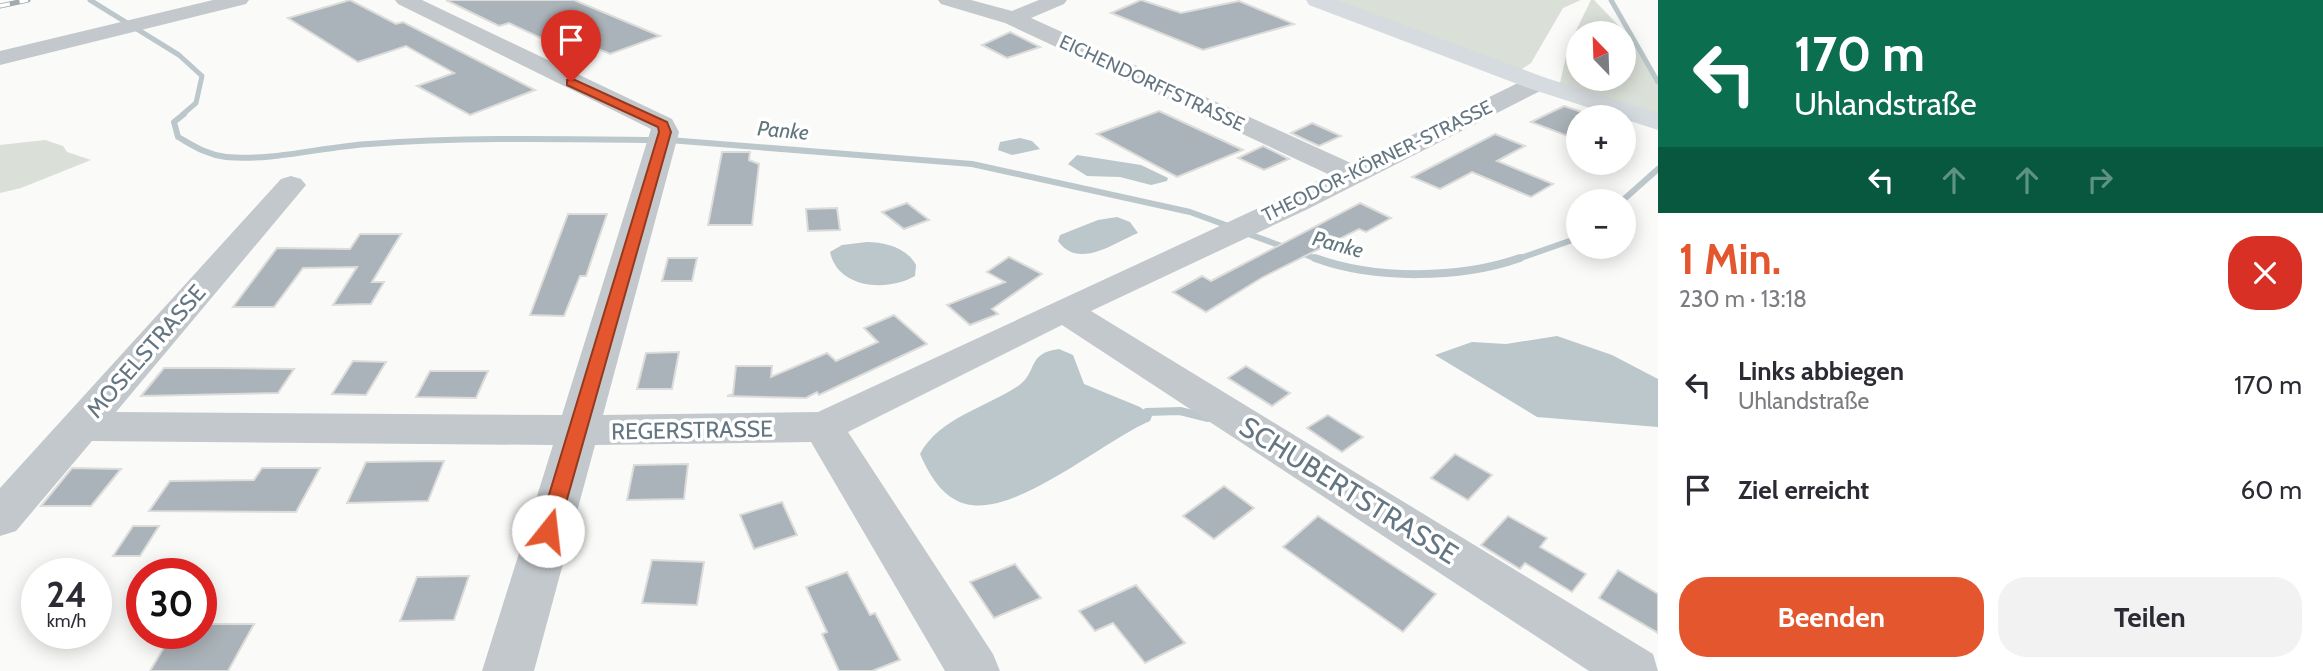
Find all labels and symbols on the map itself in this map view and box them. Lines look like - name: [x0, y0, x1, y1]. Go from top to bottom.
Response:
- pin: [541, 10, 601, 82]
- north arrow: [1566, 21, 1636, 91]
- street label: EICHENDORFFSTRASSE: [1056, 30, 1248, 136]
- street label: THEODOR-KÖRNER-STRASSE: [1258, 95, 1496, 227]
- water label: Panke: [756, 115, 810, 145]
- water label: Panke: [1310, 225, 1366, 263]
- street label: MOSELSTRASSE: [81, 279, 211, 423]
- street label: SCHUBERTSTRASSE: [1234, 409, 1464, 571]
- street label: REGERSTRASSE: [611, 415, 773, 445]
- position arrow: [511, 494, 585, 568]
- speed limit sign: 30: [126, 558, 217, 649]

